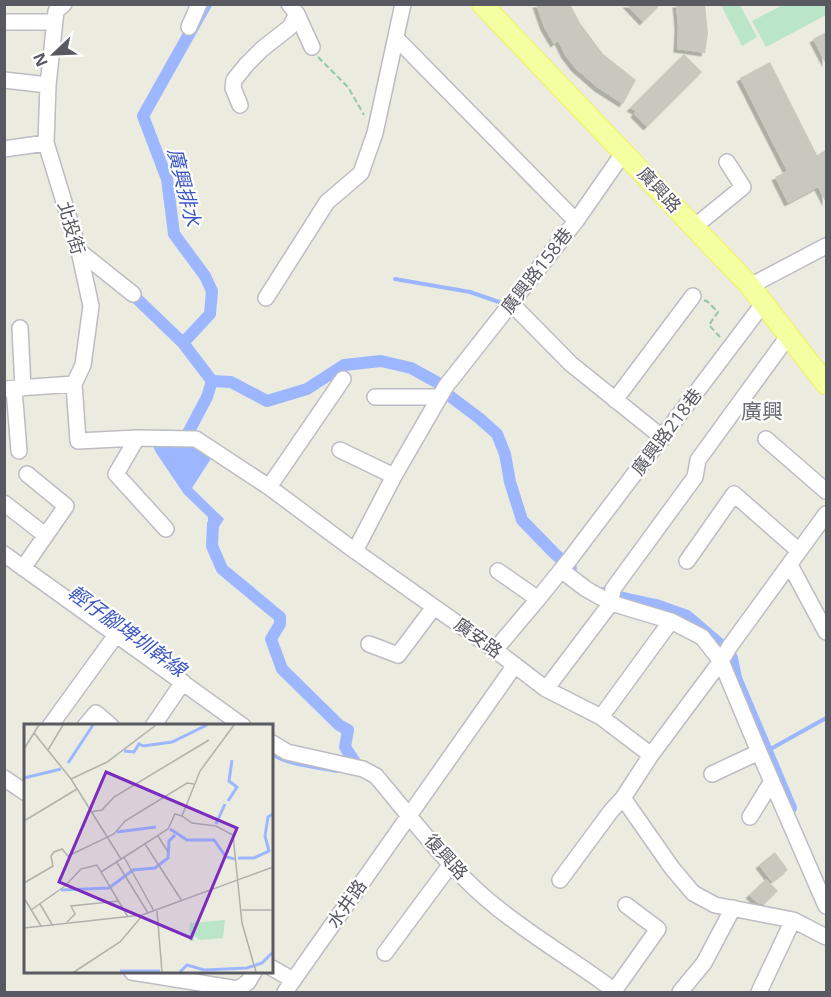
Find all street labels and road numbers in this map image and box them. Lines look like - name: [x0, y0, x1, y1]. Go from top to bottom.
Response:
- street label: 廣興路: [633, 161, 687, 217]
- street label: 北投街: [53, 198, 91, 257]
- street label: 廣興路158巷: [495, 222, 577, 318]
- street label: 廣興路218巷: [626, 383, 707, 480]
- street label: 廣安路: [450, 612, 507, 663]
- street label: 復興路: [420, 828, 474, 884]
- street label: 水井路: [321, 874, 371, 932]

